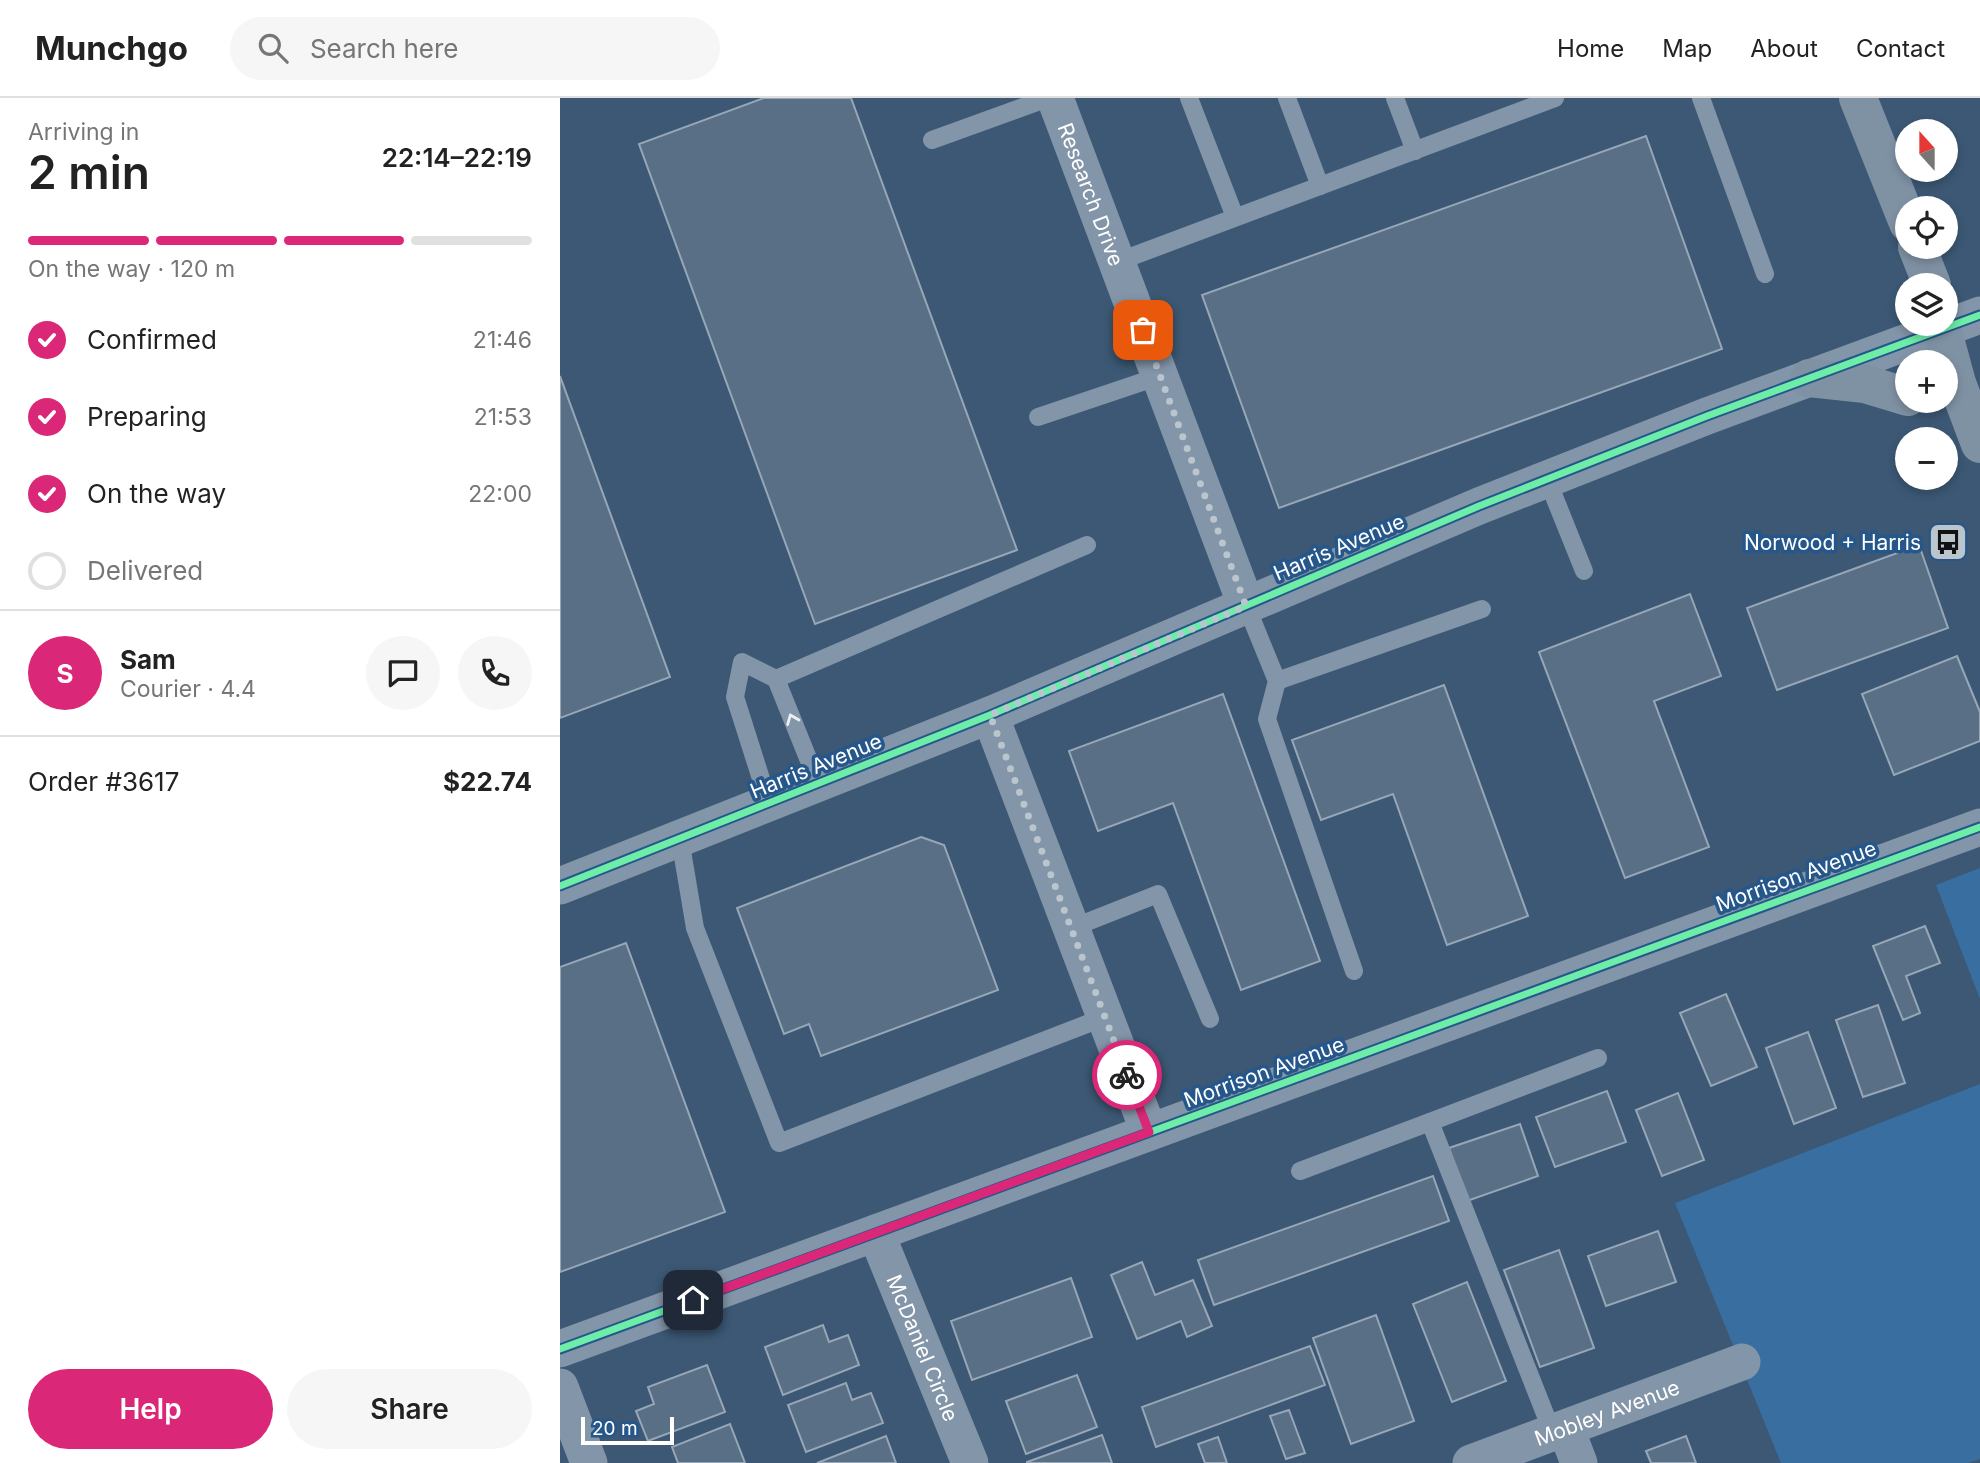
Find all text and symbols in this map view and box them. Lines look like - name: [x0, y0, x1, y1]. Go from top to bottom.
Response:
- search box: [230, 17, 720, 80]
- text: Munchgo: [35, 28, 188, 68]
- icon: search: [254, 29, 292, 67]
- text: Search here: [310, 33, 459, 64]
- text: Home: [1557, 34, 1624, 63]
- text: Map: [1662, 34, 1712, 63]
- text: About: [1750, 34, 1818, 63]
- text: Contact: [1856, 34, 1945, 63]
- text: Arriving in: [28, 118, 139, 146]
- street label: Research Drive: [1053, 119, 1130, 269]
- north arrow: [1895, 119, 1958, 182]
- map controls: [1895, 119, 1958, 490]
- text: 22:14–22:19: [382, 142, 532, 173]
- text: 2 min: [28, 144, 150, 200]
- button: locate: [1895, 196, 1958, 259]
- text: On the way · 120 m: [28, 255, 235, 283]
- button: layers: [1895, 273, 1958, 336]
- pin: [1113, 300, 1173, 360]
- icon: bag: [1124, 311, 1162, 349]
- icon: check: [28, 321, 66, 359]
- text: Confirmed: [87, 324, 217, 355]
- text: 21:46: [473, 326, 532, 354]
- button: +: [1895, 350, 1958, 413]
- icon: check: [28, 398, 66, 436]
- text: Preparing: [87, 401, 207, 432]
- text: 21:53: [474, 403, 532, 431]
- button: −: [1895, 427, 1958, 490]
- icon: check: [28, 475, 66, 513]
- text: On the way: [87, 478, 226, 509]
- text: 22:00: [468, 480, 532, 508]
- street label: Harris Avenue: [1270, 508, 1408, 586]
- bus stop icon: Norwood + Harris: [1927, 521, 1969, 563]
- place label: Norwood + Harris: [1744, 530, 1921, 555]
- text: Delivered: [87, 555, 203, 586]
- button: chat: [366, 636, 440, 710]
- button: phone: [458, 636, 532, 710]
- text: Sam: [120, 644, 176, 675]
- text: S: [56, 658, 74, 689]
- text: Courier · 4.4: [120, 675, 256, 703]
- one-way arrow: [787, 714, 801, 726]
- street label: Harris Avenue: [747, 728, 885, 804]
- text: Order #3617: [28, 766, 179, 797]
- text: $22.74: [443, 766, 532, 797]
- street label: Morrison Avenue: [1712, 835, 1880, 917]
- street label: Morrison Avenue: [1180, 1031, 1348, 1113]
- courier: [1092, 1040, 1162, 1110]
- icon: bike: [1108, 1056, 1146, 1094]
- pin: [663, 1270, 723, 1330]
- street label: McDaniel Circle: [882, 1271, 964, 1425]
- icon: home: [674, 1281, 712, 1319]
- button: Help: [28, 1369, 273, 1449]
- button: Share: [287, 1369, 532, 1449]
- street label: Mobley Avenue: [1531, 1374, 1683, 1451]
- scale bar: [581, 1414, 674, 1446]
- text: 20 m: [592, 1417, 638, 1440]

